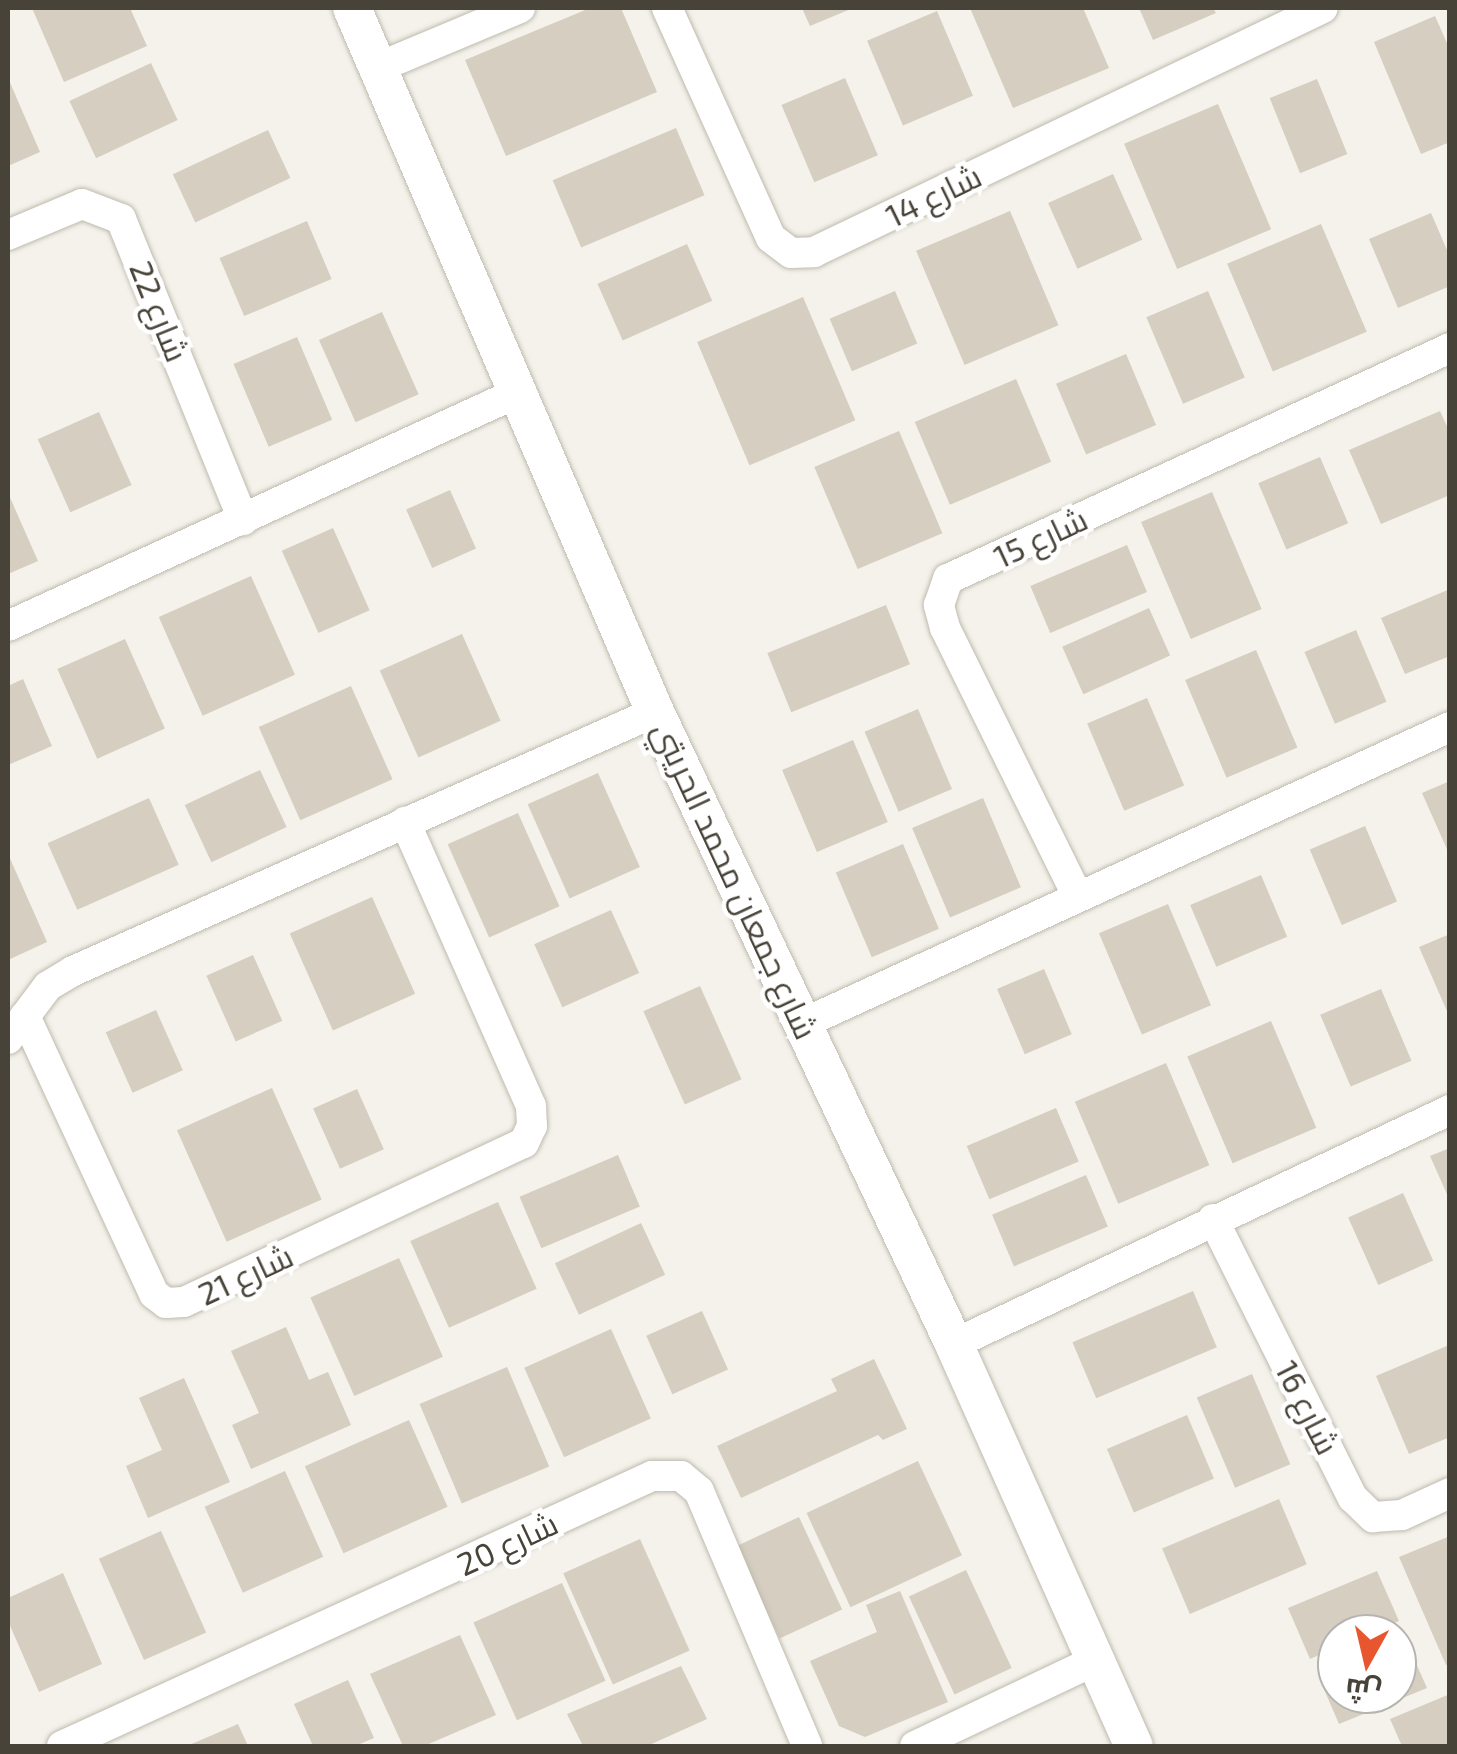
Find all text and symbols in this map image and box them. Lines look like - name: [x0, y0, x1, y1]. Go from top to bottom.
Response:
- street label: شارع 14: [879, 155, 987, 235]
- street label: شارع 22: [123, 255, 197, 367]
- street label: شارع 15: [987, 499, 1093, 575]
- street label: شارع جمعان محمد الحريتي: [646, 715, 826, 1045]
- street label: شارع 21: [192, 1236, 298, 1312]
- street label: شارع 16: [1268, 1354, 1348, 1460]
- street label: شارع 20: [451, 1503, 563, 1583]
- north arrow: [1317, 1614, 1417, 1714]
- text: ش: [1343, 1672, 1383, 1711]

